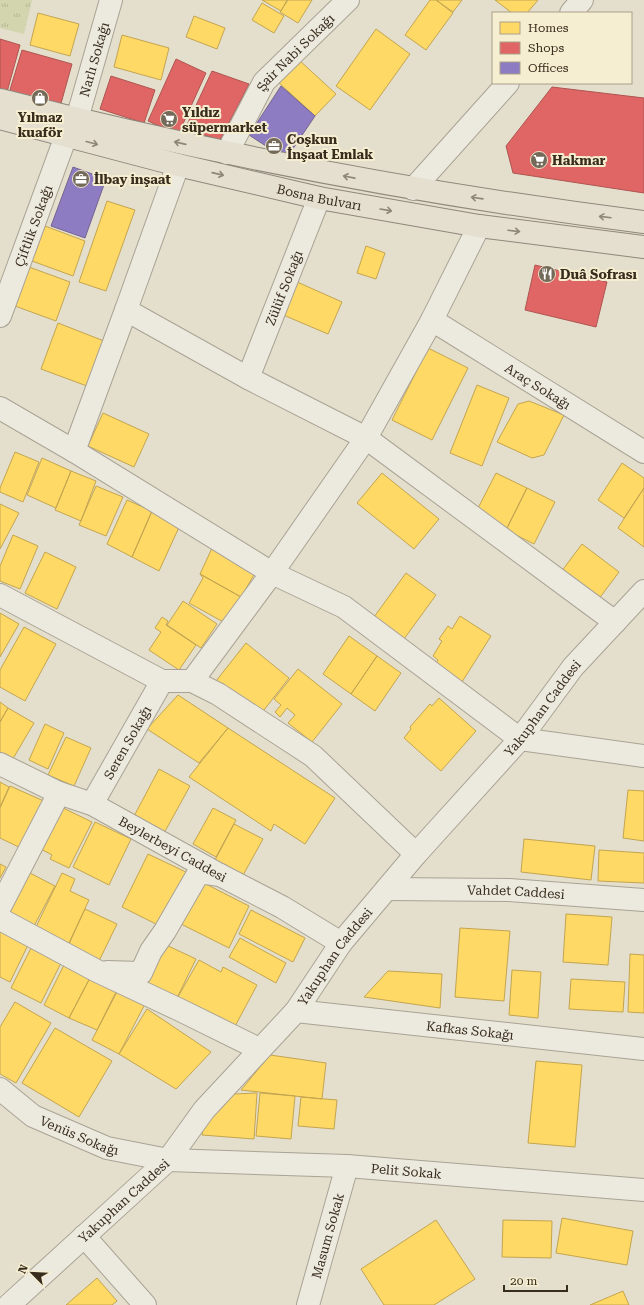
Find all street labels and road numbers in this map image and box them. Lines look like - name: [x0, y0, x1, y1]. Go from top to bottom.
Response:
- street label: Şair Nabi Sokağı: [253, 10, 337, 93]
- street label: Narlı Sokağı: [76, 20, 112, 98]
- street label: Bosna Bulvarı: [275, 181, 363, 213]
- street label: Çiftlik Sokağı: [11, 183, 55, 269]
- street label: Zülüf Sokağı: [262, 248, 305, 327]
- street label: Araç Sokağı: [503, 360, 574, 412]
- street label: Yakuphan Caddesi: [501, 657, 583, 759]
- street label: Seren Sokağı: [100, 703, 154, 782]
- street label: Beylerbeyi Caddesi: [116, 813, 229, 885]
- street label: Vahdet Caddesi: [467, 882, 565, 902]
- street label: Yakuphan Caddesi: [294, 904, 375, 1008]
- street label: Kafkas Sokağı: [425, 1018, 514, 1042]
- street label: Venüs Sokağı: [38, 1112, 120, 1158]
- street label: Yakuphan Caddesi: [75, 1156, 172, 1246]
- street label: Pelit Sokak: [370, 1160, 442, 1181]
- street label: Masum Sokak: [308, 1191, 347, 1280]

